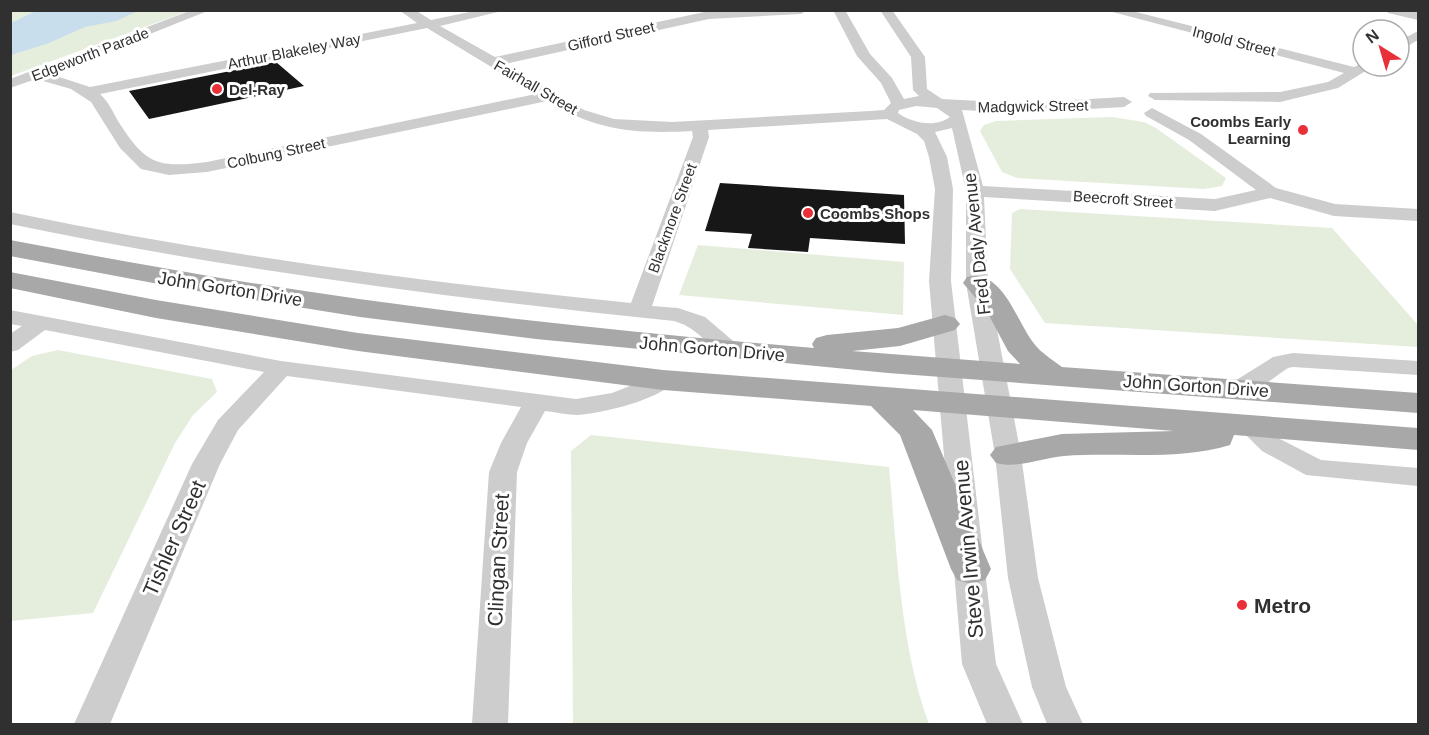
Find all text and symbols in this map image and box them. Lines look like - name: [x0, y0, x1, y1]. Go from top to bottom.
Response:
- street label: Gifford Street: [566, 18, 657, 54]
- north arrow: [1351, 18, 1411, 78]
- street label: Ingold Street: [1191, 22, 1278, 60]
- street label: Edgeworth Parade: [29, 24, 151, 84]
- text: N: [1363, 26, 1382, 47]
- street label: Arthur Blakeley Way: [226, 30, 363, 72]
- street label: Fairhall Street: [491, 56, 581, 118]
- place label: Del-Ray: [229, 81, 286, 98]
- marker: Del-Ray: [210, 82, 224, 96]
- street label: Madgwick Street: [977, 97, 1089, 115]
- place label: Coombs Early Learning: [1190, 113, 1292, 147]
- marker: Coombs Early Learning: [1296, 123, 1310, 137]
- street label: Colbung Street: [225, 134, 328, 172]
- street label: Blackmore Street: [644, 160, 700, 275]
- street label: Fred Daly Avenue: [960, 172, 994, 316]
- street label: Beecroft Street: [1072, 187, 1174, 211]
- place label: Coombs Shops: [820, 205, 930, 222]
- marker: Coombs Shops: [801, 206, 815, 220]
- street label: John Gorton Drive: [156, 268, 304, 310]
- street label: John Gorton Drive: [638, 333, 786, 365]
- street label: John Gorton Drive: [1122, 371, 1270, 401]
- street label: Steve Irwin Avenue: [949, 459, 987, 639]
- street label: Tishler Street: [138, 476, 210, 599]
- street label: Clingan Street: [483, 493, 513, 627]
- place label: Metro: [1254, 594, 1311, 617]
- marker: Metro: [1235, 598, 1249, 612]

